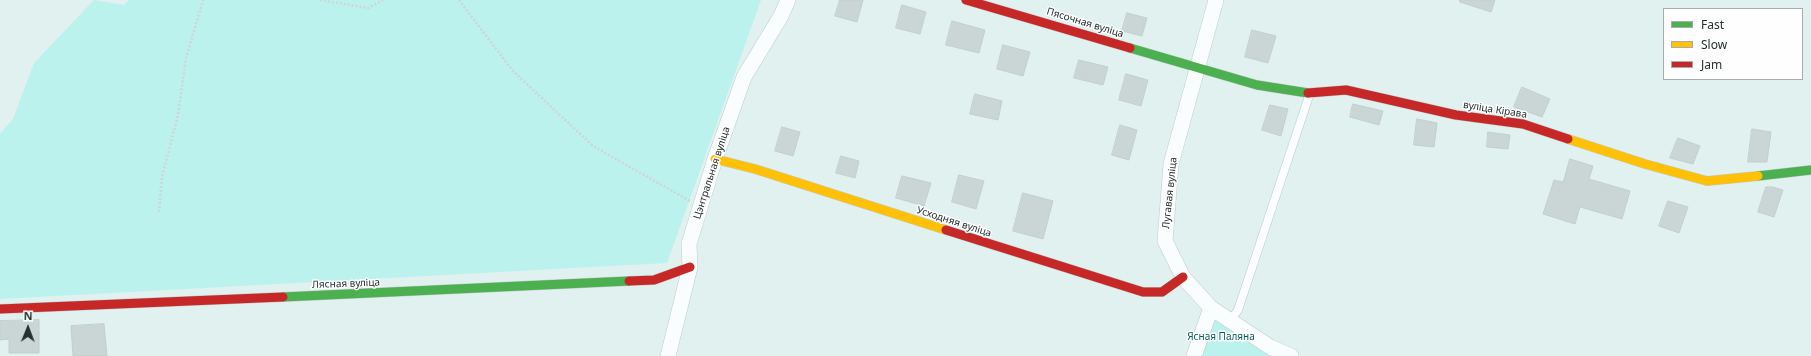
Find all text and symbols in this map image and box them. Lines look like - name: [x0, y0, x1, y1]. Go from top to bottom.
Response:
- street label: Пясочная вуліца: [1045, 6, 1125, 40]
- legend: [1663, 8, 1803, 80]
- text: Fast: [1701, 16, 1724, 33]
- text: Slow: [1701, 36, 1727, 53]
- text: Jam: [1701, 56, 1722, 73]
- street label: вуліца Кірава: [1462, 99, 1528, 121]
- street label: Цэнтральная вуліца: [691, 125, 733, 221]
- street label: Лугавая вуліца: [1160, 157, 1180, 229]
- street label: Усходняя вуліца: [915, 204, 993, 240]
- street label: Лясная вуліца: [312, 277, 380, 291]
- north arrow: [8, 308, 48, 348]
- text: N: [24, 308, 33, 323]
- park label: Ясная Паляна: [1187, 331, 1255, 343]

